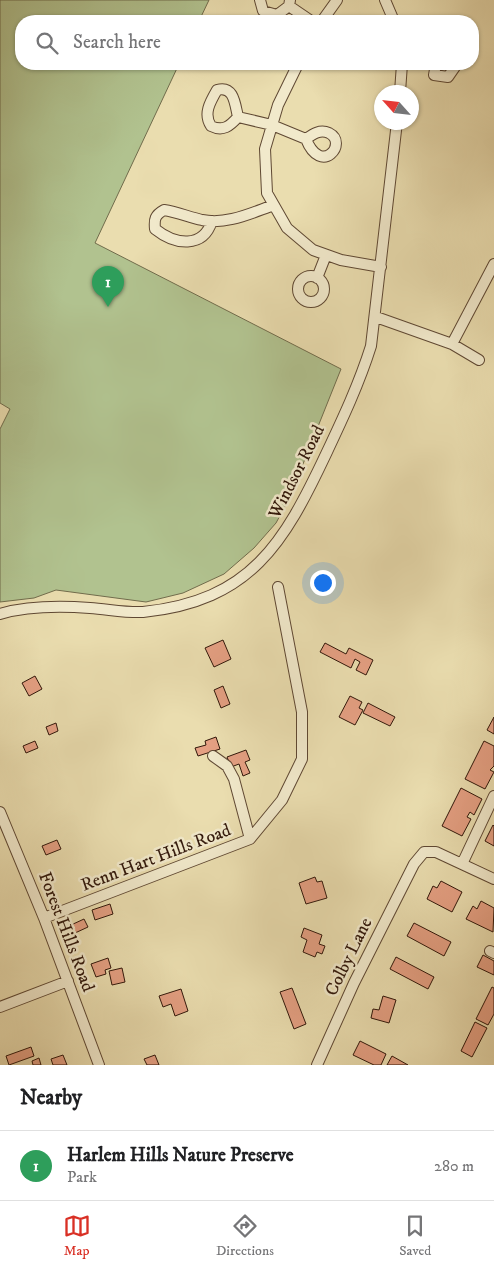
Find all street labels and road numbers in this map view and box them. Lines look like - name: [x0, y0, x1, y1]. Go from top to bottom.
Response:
- street label: Windsor Road: [264, 422, 330, 523]
- street label: Renn Hart Hills Road: [78, 819, 234, 897]
- street label: Forest Hills Road: [33, 869, 99, 995]
- street label: Colby Lane: [321, 914, 377, 1000]

